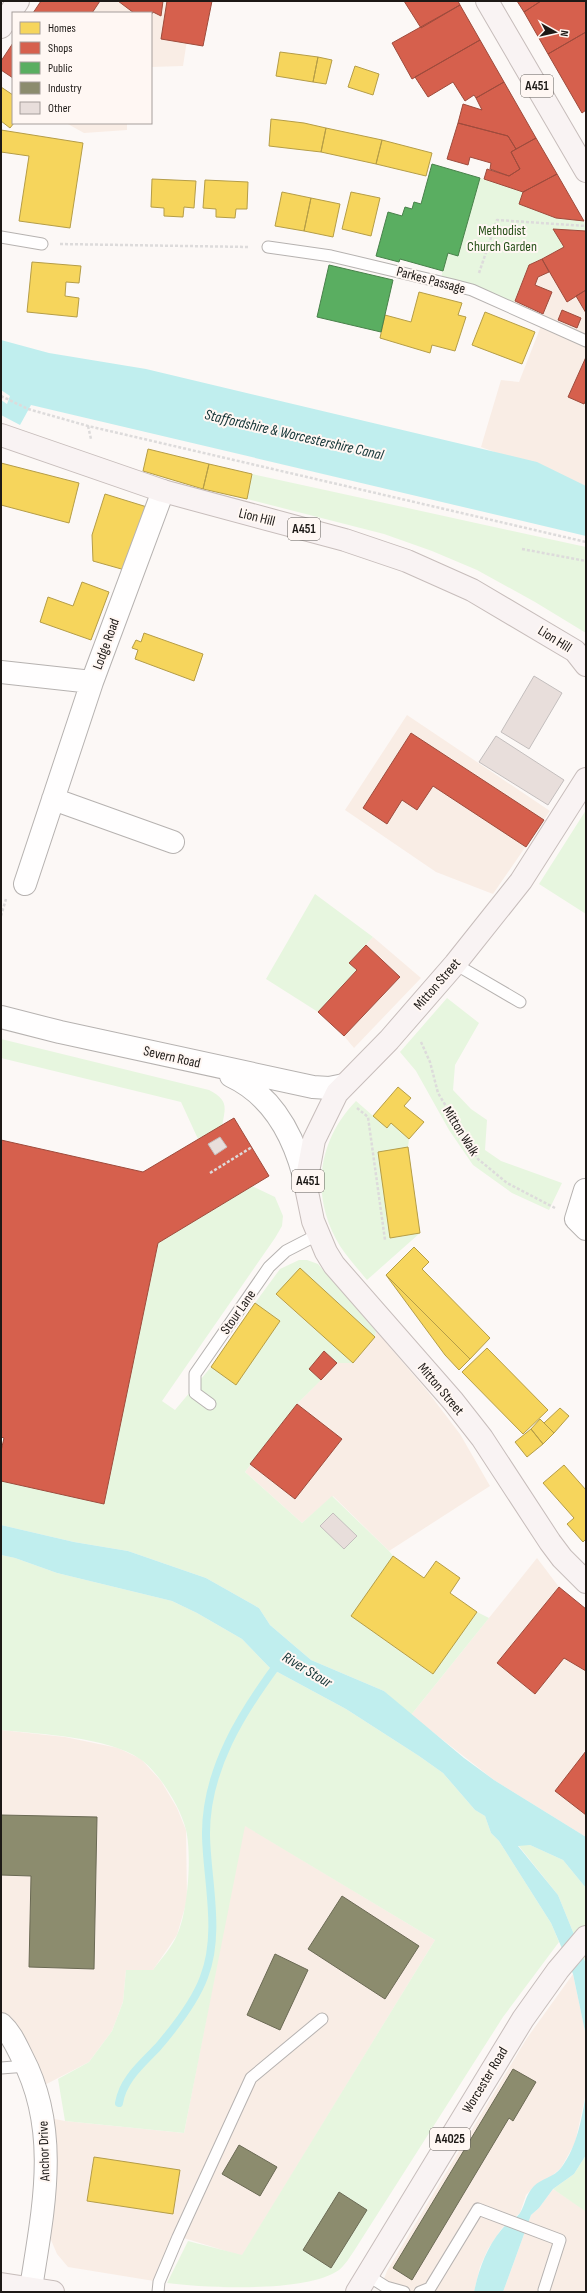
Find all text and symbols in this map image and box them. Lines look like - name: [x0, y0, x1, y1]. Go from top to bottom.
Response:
- legend: [12, 12, 152, 124]
- north arrow: [535, 12, 575, 52]
- text: Homes: [48, 21, 76, 36]
- text: N: [558, 30, 571, 37]
- text: Shops: [48, 41, 73, 56]
- text: Public: [48, 61, 73, 76]
- road number: A451: [521, 75, 553, 97]
- text: Industry: [48, 81, 82, 96]
- text: Other: [48, 101, 72, 116]
- park label: Methodist Church Garden: [467, 222, 537, 255]
- street label: Parkes Passage: [395, 263, 467, 297]
- water label: Staffordshire & Worcestershire Canal: [203, 405, 386, 465]
- street label: Lion Hill: [237, 504, 277, 530]
- road number: A451: [288, 518, 320, 540]
- street label: Lodge Road: [89, 616, 123, 672]
- street label: Lion Hill: [535, 622, 575, 656]
- street label: Mitton Street: [410, 955, 464, 1013]
- street label: Severn Road: [142, 1042, 202, 1072]
- street label: Mitton Walk: [439, 1103, 483, 1160]
- road number: A451: [292, 1170, 324, 1192]
- street label: Stour Lane: [217, 1287, 259, 1337]
- street label: Mitton Street: [414, 1359, 468, 1419]
- water label: River Stour: [279, 1648, 336, 1693]
- street label: Worcester Road: [459, 2044, 511, 2116]
- street label: Anchor Drive: [34, 2121, 54, 2182]
- road number: A4025: [430, 2128, 470, 2150]

